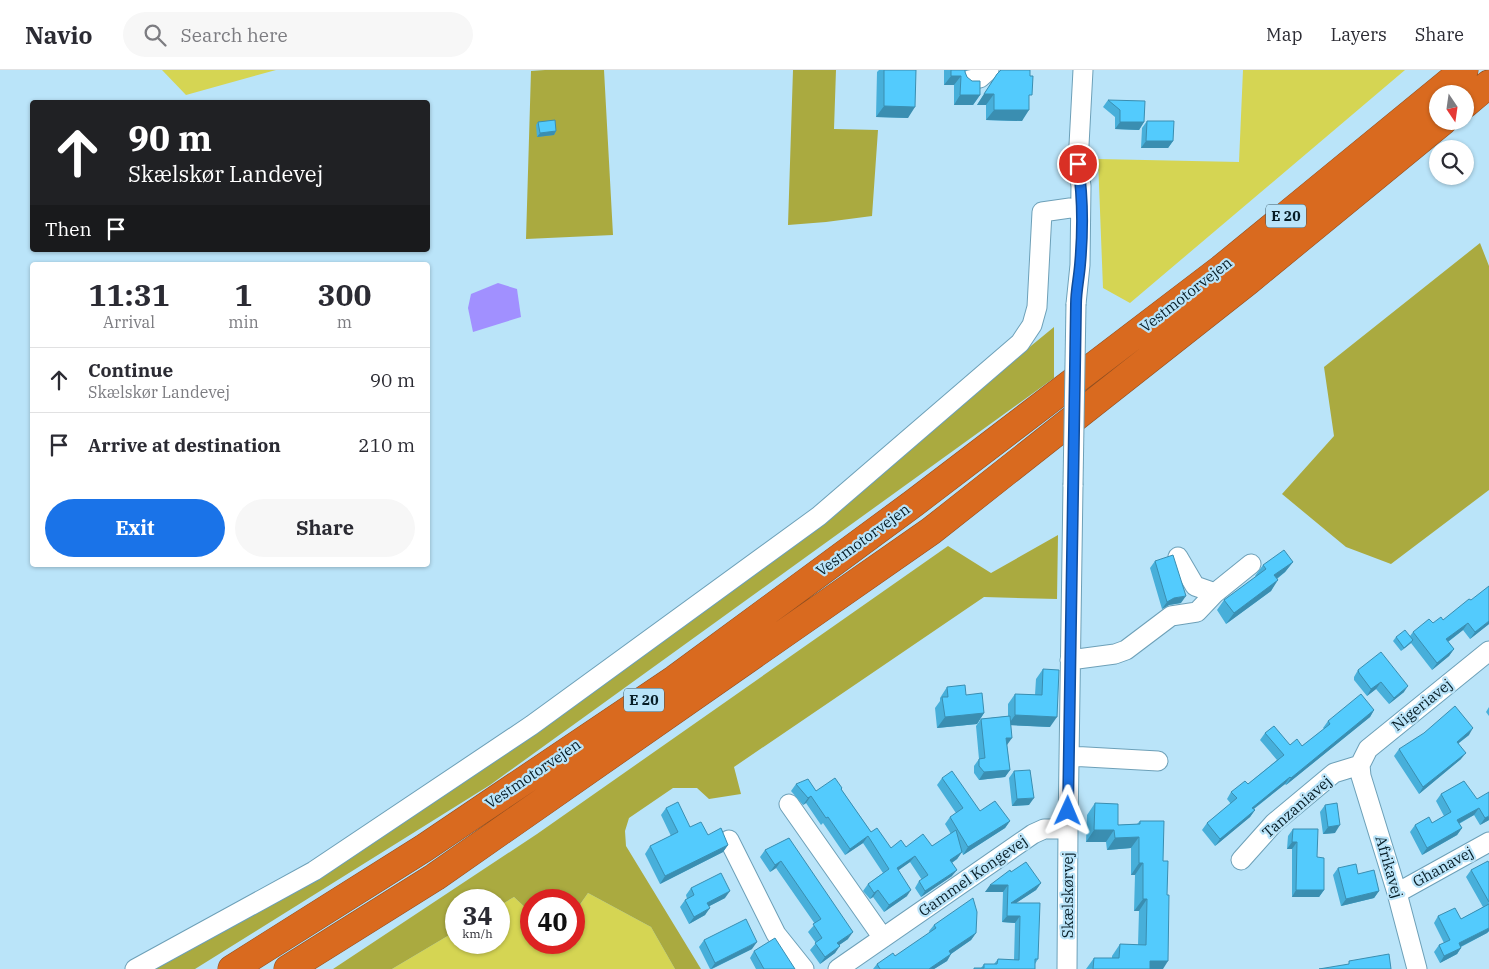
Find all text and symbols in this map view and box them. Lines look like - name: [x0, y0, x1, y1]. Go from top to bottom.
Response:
- search box: [123, 12, 473, 57]
- text: Navio: [25, 19, 93, 51]
- icon: search: [141, 21, 169, 49]
- text: Search here: [181, 23, 288, 47]
- text: Map: [1266, 23, 1303, 46]
- text: Layers: [1331, 23, 1387, 46]
- text: Share: [1415, 23, 1464, 46]
- north arrow: [1429, 85, 1474, 130]
- map controls: [1429, 85, 1474, 185]
- text: 90 m: [128, 115, 212, 161]
- icon: ahead: [45, 120, 110, 185]
- button: search: [1429, 140, 1474, 185]
- pin: [1057, 143, 1099, 185]
- icon: arrive: [1064, 150, 1092, 178]
- text: Skælskør Landevej: [128, 159, 323, 188]
- road number: E 20: [1266, 204, 1306, 228]
- icon: arrive: [102, 215, 130, 243]
- text: Then: [45, 217, 92, 241]
- street label: Vestmotorvejen: [1136, 253, 1236, 336]
- text: 11:31: [89, 275, 170, 314]
- text: 1: [235, 275, 253, 314]
- text: 300: [317, 275, 371, 314]
- text: Arrival: [103, 312, 155, 332]
- text: min: [228, 312, 259, 332]
- text: m: [337, 312, 352, 332]
- text: Continue: [88, 358, 173, 382]
- icon: ahead: [45, 366, 73, 394]
- text: 90 m: [370, 368, 415, 392]
- text: Skælskør Landevej: [88, 382, 230, 402]
- icon: arrive: [45, 431, 73, 459]
- text: Arrive at destination: [88, 433, 281, 457]
- text: 210 m: [358, 433, 415, 457]
- button: Exit: [45, 499, 225, 557]
- button: Share: [235, 499, 415, 557]
- street label: Vestmotorvejen: [812, 499, 914, 580]
- street label: Nigeriavej: [1388, 674, 1456, 735]
- road number: E 20: [624, 688, 664, 712]
- street label: Vestmotorvejen: [481, 734, 585, 813]
- street label: Tanzaniavej: [1258, 771, 1335, 842]
- position arrow: [1041, 784, 1093, 836]
- street label: Gammel Kongevej: [915, 831, 1031, 920]
- street label: Afrikavej: [1372, 833, 1407, 900]
- street label: Ghanavej: [1409, 842, 1476, 891]
- street label: Skælskørvej: [1058, 852, 1077, 938]
- speed limit sign: 40: [520, 889, 585, 954]
- text: 34: [462, 899, 493, 932]
- text: km/h: [462, 926, 493, 941]

